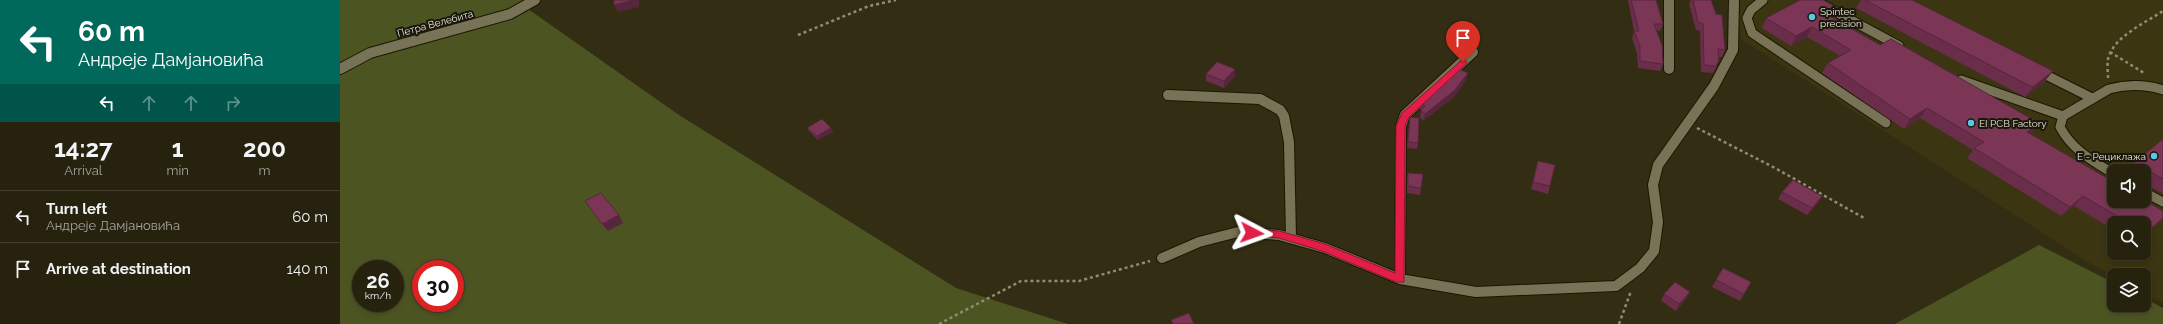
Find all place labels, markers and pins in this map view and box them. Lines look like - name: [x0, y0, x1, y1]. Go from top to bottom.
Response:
- place label: Spintec precision: [1820, 6, 1862, 29]
- marker: Spintec precision: [1807, 12, 1817, 22]
- pin: [1446, 21, 1480, 62]
- marker: EI PCB Factory: [1966, 118, 1976, 128]
- place label: EI PCB Factory: [1979, 118, 2047, 129]
- place label: Е - Рециклажа: [2077, 151, 2146, 162]
- marker: Е - Рециклажа: [2149, 151, 2159, 161]

